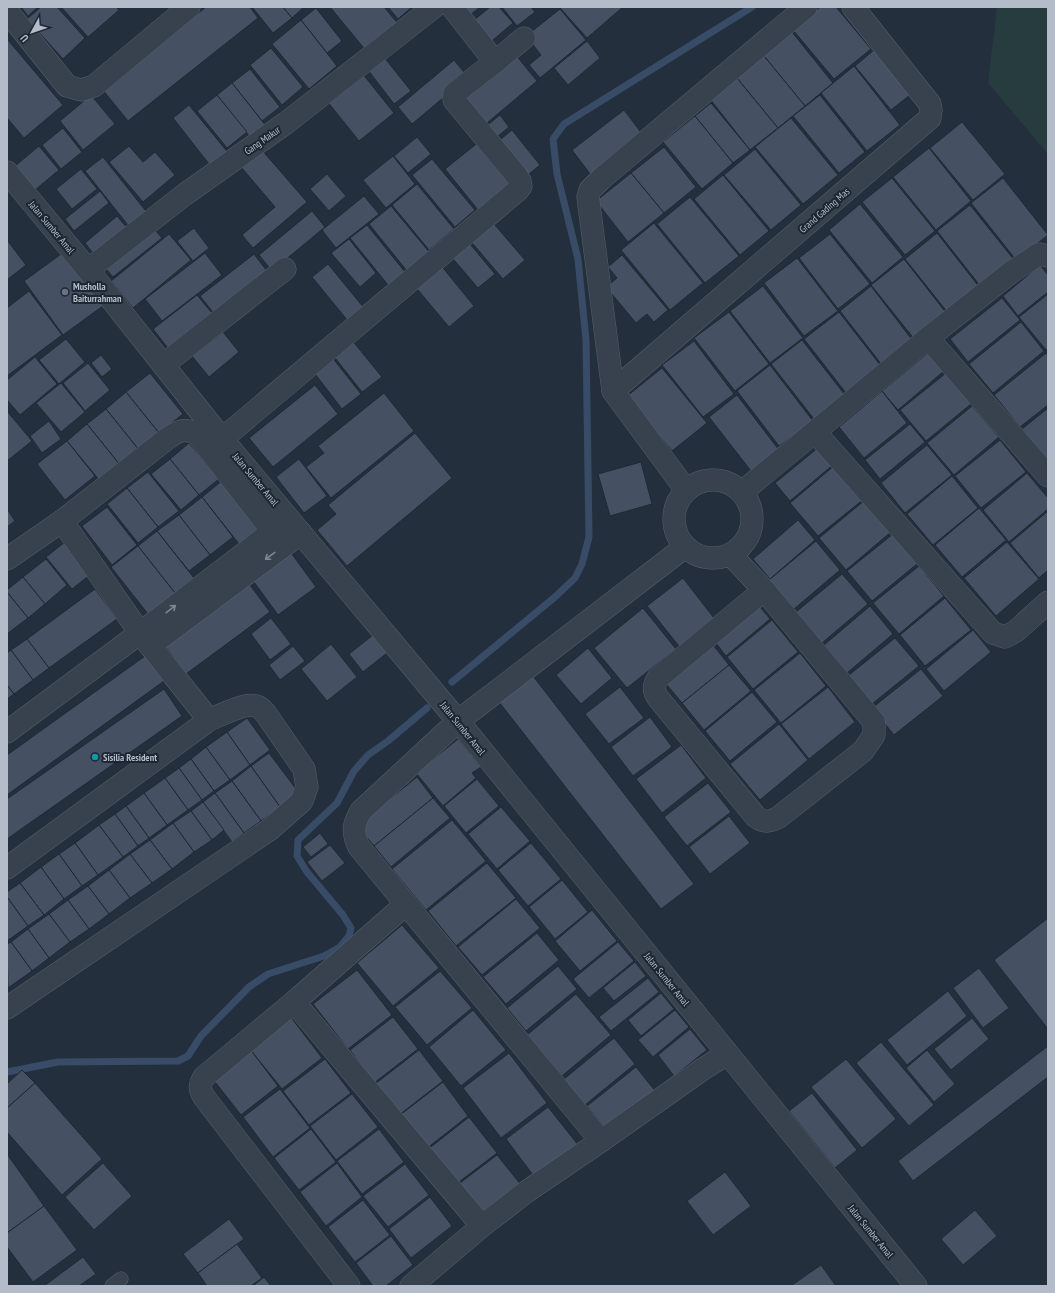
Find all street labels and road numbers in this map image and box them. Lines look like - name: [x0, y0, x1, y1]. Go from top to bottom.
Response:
- street label: Gang Makur: [242, 123, 283, 158]
- street label: Grand Gading Mas: [796, 185, 853, 236]
- street label: Jalan Sumber Amal: [25, 197, 78, 257]
- street label: Jalan Sumber Amal: [229, 449, 282, 509]
- street label: Jalan Sumber Amal: [436, 698, 489, 758]
- street label: Jalan Sumber Amal: [640, 949, 693, 1009]
- street label: Jalan Sumber Amal: [844, 1201, 897, 1261]

